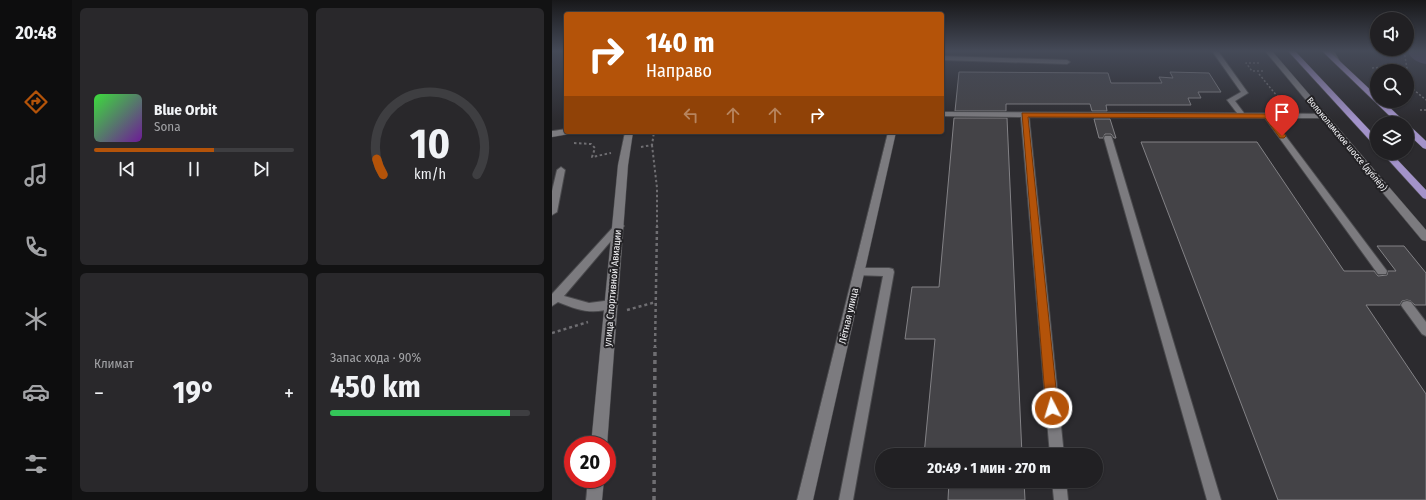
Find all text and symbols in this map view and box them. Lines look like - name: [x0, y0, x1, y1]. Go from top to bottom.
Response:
- map controls: [1370, 12, 1414, 160]
- button: sound: [1370, 12, 1414, 56]
- text: 20:48: [16, 22, 56, 44]
- text: 140 m: [646, 26, 715, 59]
- icon: right: [580, 28, 632, 80]
- text: Направо: [646, 60, 712, 82]
- button: search: [1370, 64, 1414, 108]
- icon: directions: [22, 88, 50, 116]
- pin: [1265, 95, 1299, 136]
- street label: Волоколамское шоссе (дублёр): [1305, 95, 1389, 193]
- text: Blue Orbit: [154, 101, 217, 119]
- icon: arrive: [1271, 101, 1293, 123]
- icon: left: [680, 104, 702, 126]
- icon: ahead: [722, 104, 744, 126]
- icon: ahead: [764, 104, 786, 126]
- icon: right: [806, 104, 828, 126]
- button: layers: [1370, 116, 1414, 160]
- text: 10: [410, 118, 450, 168]
- text: Sona: [154, 119, 181, 134]
- icon: previous: [116, 158, 138, 180]
- icon: pause: [183, 158, 205, 180]
- icon: next: [250, 158, 272, 180]
- icon: music: [22, 161, 50, 189]
- text: km/h: [414, 165, 446, 182]
- street label: улица Спортивной Авиации: [602, 229, 624, 347]
- icon: phone: [22, 233, 50, 261]
- street label: Лётная улица: [837, 287, 861, 345]
- icon: climate: [22, 305, 50, 333]
- text: Запас хода · 90%: [330, 350, 421, 365]
- text: Климат: [94, 356, 134, 371]
- text: 450 km: [330, 369, 421, 405]
- text: 19°: [173, 375, 215, 411]
- icon: car: [22, 378, 50, 406]
- text: −: [94, 380, 104, 407]
- text: +: [284, 380, 294, 407]
- position arrow: [1031, 387, 1073, 429]
- speed limit sign: 20: [564, 436, 616, 488]
- icon: filters: [22, 450, 50, 478]
- text: 20:49 · 1 мин · 270 m: [927, 459, 1051, 477]

